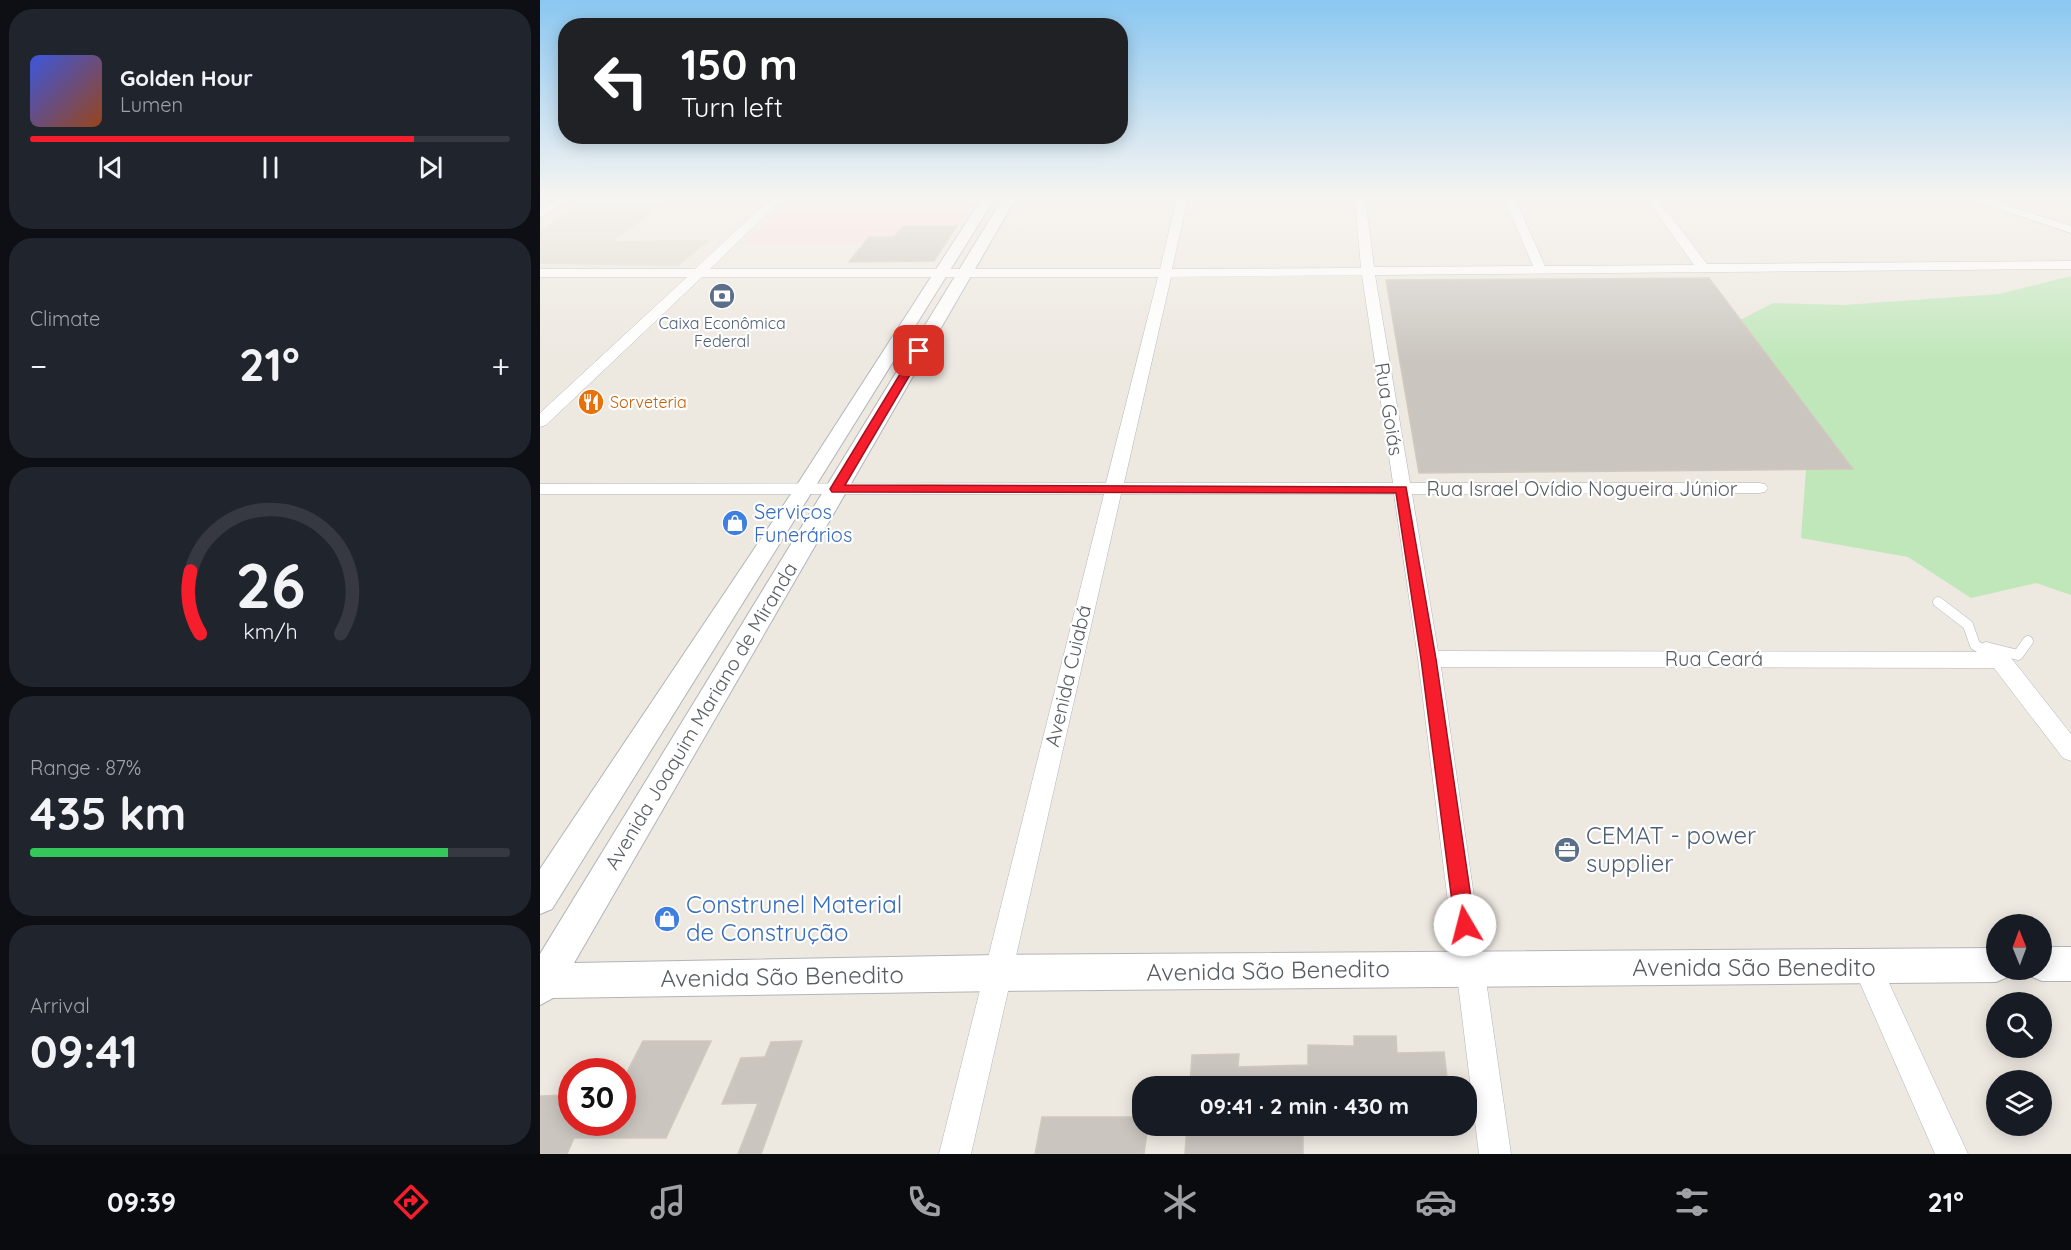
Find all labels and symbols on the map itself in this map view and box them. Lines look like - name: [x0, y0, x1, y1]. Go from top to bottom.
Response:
- bank icon: Caixa Econômica Federal: [707, 281, 737, 311]
- place label: Caixa Econômica Federal: [658, 313, 786, 351]
- pin: [893, 325, 944, 376]
- street label: Rua Goiás: [1370, 361, 1409, 457]
- restaurant icon: Sorveteria: [576, 387, 606, 417]
- place label: Sorveteria: [610, 392, 687, 412]
- street label: Rua Israel Ovídio Nogueira Júnior: [1427, 476, 1738, 501]
- place label: Serviços Funerários: [754, 499, 852, 547]
- shop icon: Serviços Funerários: [720, 508, 750, 538]
- street label: Avenida Joaquim Mariano de Miranda: [599, 558, 802, 874]
- street label: Avenida Cuiabá: [1039, 603, 1096, 749]
- street label: Rua Ceará: [1665, 646, 1763, 671]
- place label: CEMAT - power supplier: [1586, 820, 1756, 878]
- office icon: CEMAT - power supplier: [1552, 835, 1582, 865]
- place label: Construnel Material de Construção: [686, 889, 902, 947]
- position arrow: [1433, 893, 1497, 957]
- shop icon: Construnel Material de Construção: [652, 904, 682, 934]
- north arrow: [1986, 914, 2052, 980]
- street label: Avenida São Benedito: [1632, 952, 1876, 982]
- street label: Avenida São Benedito: [1146, 953, 1390, 987]
- street label: Avenida São Benedito: [660, 959, 904, 993]
- speed limit sign: 30: [558, 1058, 636, 1136]

